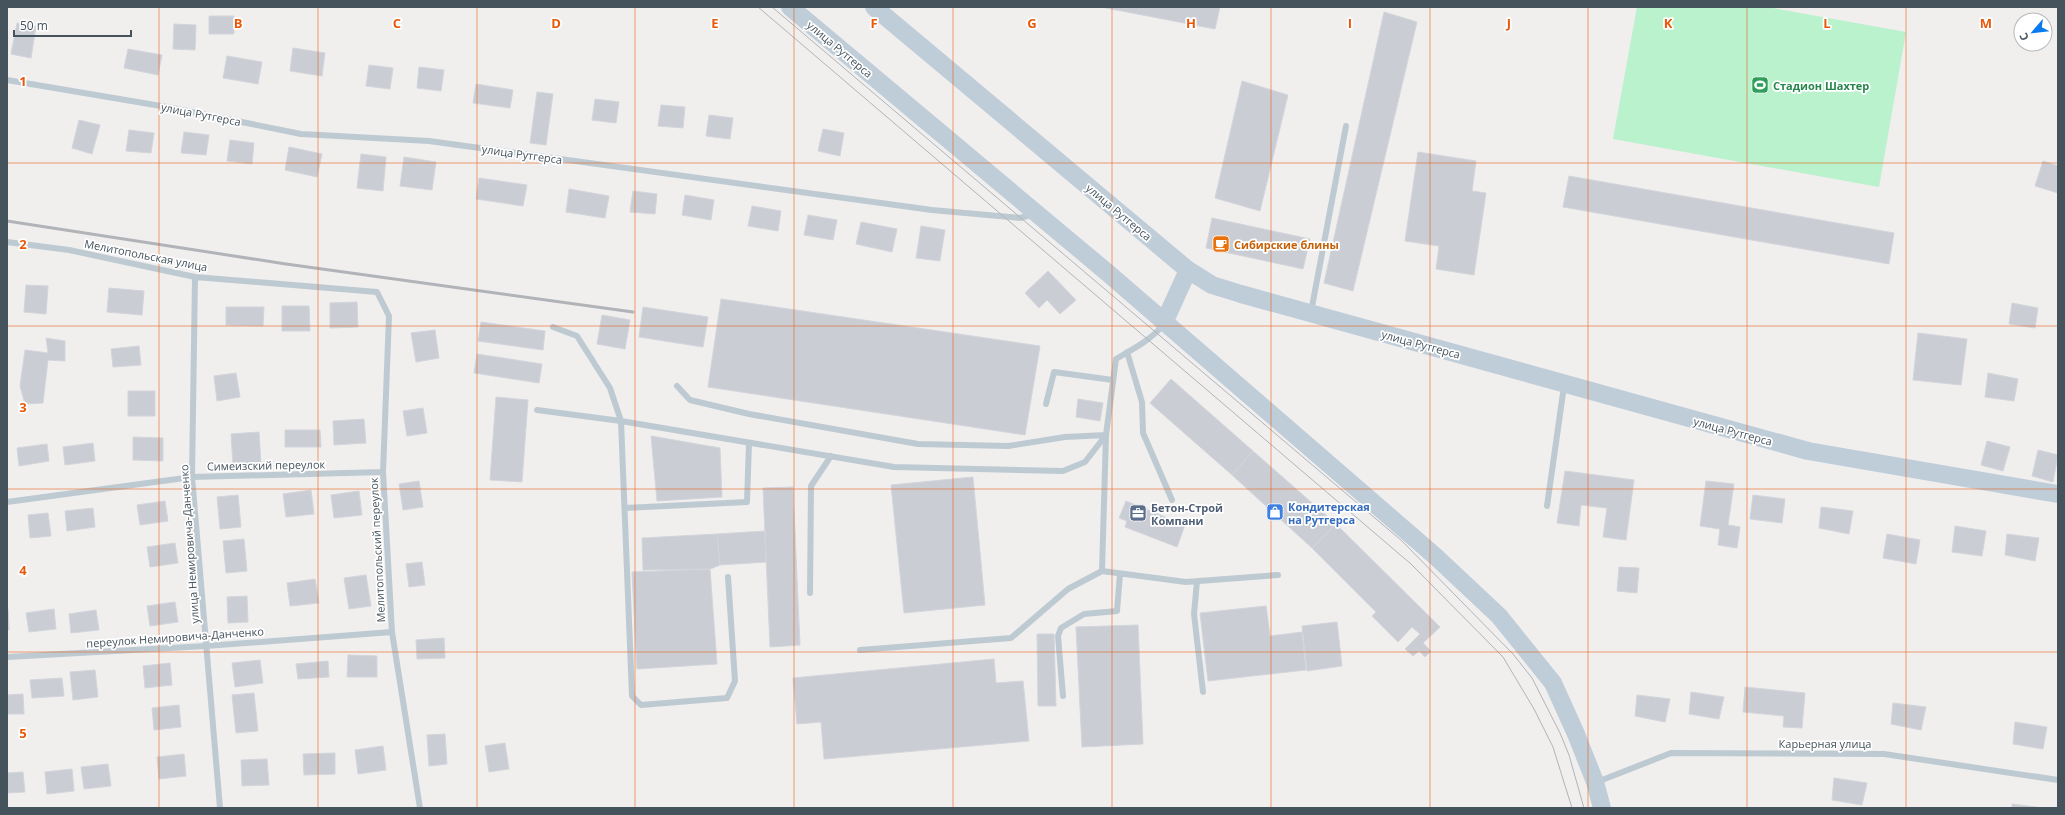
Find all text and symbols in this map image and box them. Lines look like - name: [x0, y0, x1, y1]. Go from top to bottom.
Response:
- scale bar: [14, 12, 131, 38]
- north arrow: [2013, 12, 2053, 52]
- text: B: [234, 14, 243, 32]
- text: C: [393, 14, 401, 32]
- text: D: [551, 14, 561, 32]
- text: E: [711, 14, 719, 32]
- text: F: [870, 14, 878, 32]
- text: G: [1027, 14, 1037, 32]
- text: H: [1186, 14, 1196, 32]
- text: I: [1348, 14, 1352, 32]
- text: J: [1506, 14, 1511, 32]
- text: K: [1664, 14, 1673, 32]
- text: L: [1823, 14, 1831, 32]
- text: M: [1980, 14, 1992, 32]
- text: 50 m: [20, 17, 48, 34]
- street label: улица Рутгерса: [804, 17, 876, 81]
- text: С: [2015, 30, 2032, 44]
- text: 1: [19, 72, 27, 90]
- sports icon: Стадион Шахтер: [1750, 75, 1770, 95]
- place label: Стадион Шахтер: [1773, 78, 1869, 93]
- street label: улица Рутгерса: [160, 99, 242, 129]
- street label: улица Рутгерса: [481, 141, 563, 167]
- street label: улица Рутгерса: [1083, 180, 1155, 244]
- cafe icon: Сибирские блины: [1211, 234, 1231, 254]
- text: 2: [19, 235, 27, 253]
- street label: Мелитопольская улица: [83, 236, 209, 274]
- place label: Сибирские блины: [1234, 237, 1339, 252]
- street label: улица Рутгерса: [1380, 326, 1462, 362]
- text: 3: [19, 398, 27, 416]
- street label: улица Рутгерса: [1692, 413, 1774, 449]
- street label: Симеизский переулок: [207, 456, 326, 474]
- street label: улица Немировича-Данченко: [176, 463, 202, 624]
- street label: Мелитопольский переулок: [366, 477, 388, 623]
- place label: Кондитерская на Рутгерса: [1288, 499, 1370, 527]
- place label: Бетон-Строй Компани: [1151, 500, 1223, 528]
- shop icon: Кондитерская на Рутгерса: [1265, 502, 1285, 522]
- office icon: Бетон-Строй Компани: [1128, 503, 1148, 523]
- text: 4: [19, 561, 27, 579]
- street label: переулок Немировича-Данченко: [86, 623, 265, 651]
- text: 5: [19, 724, 27, 742]
- street label: Карьерная улица: [1779, 736, 1871, 751]

